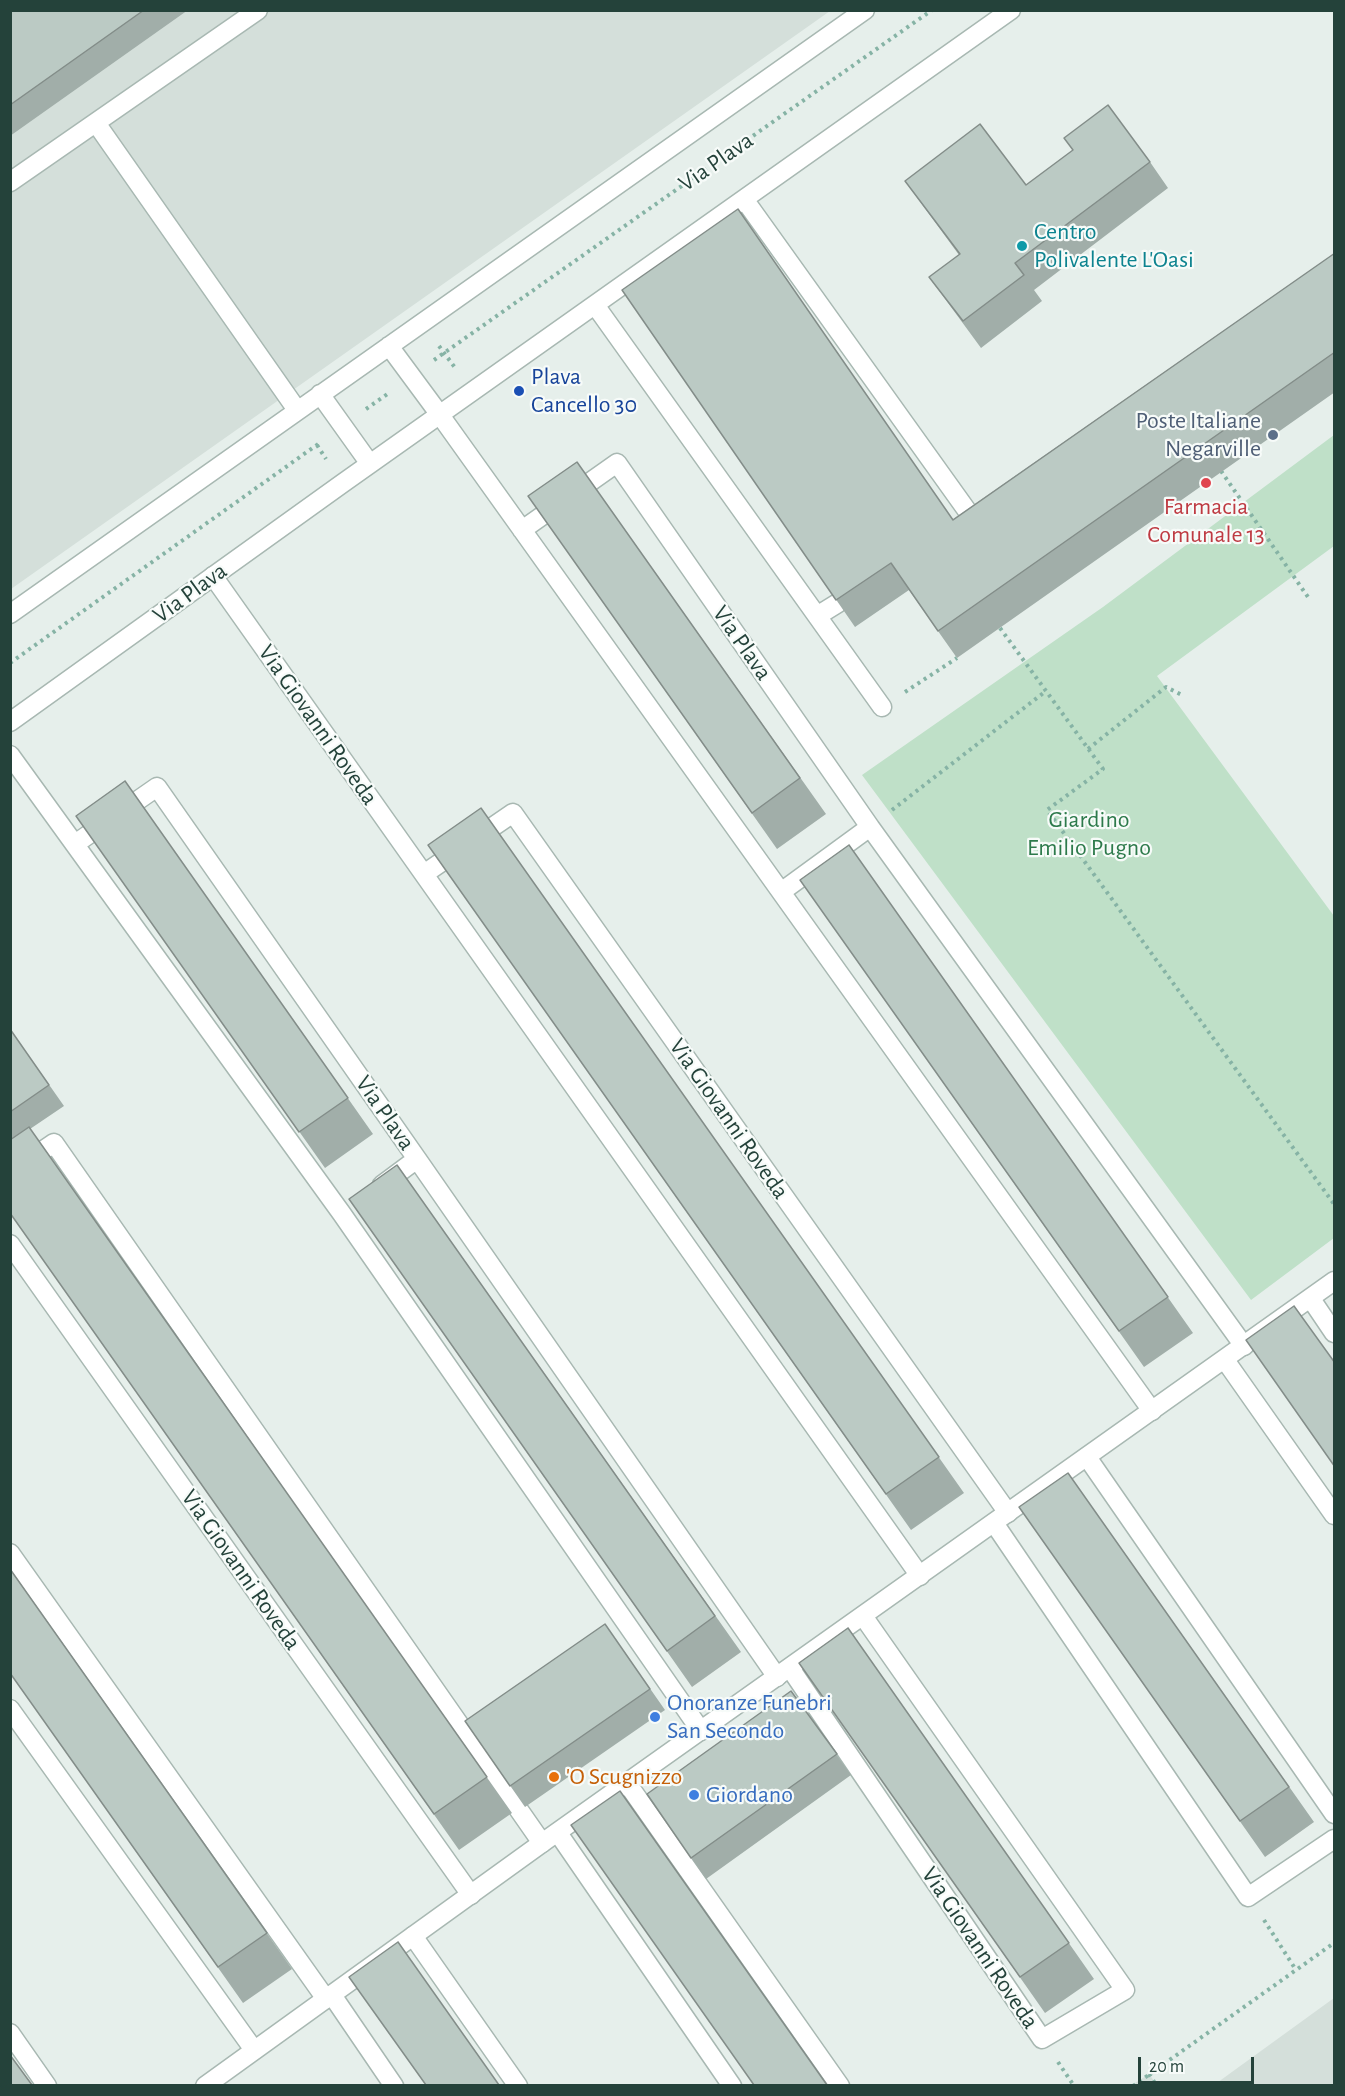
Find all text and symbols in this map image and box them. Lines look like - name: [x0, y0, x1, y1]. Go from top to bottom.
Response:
- street label: Via Plava: [673, 126, 759, 198]
- place label: Centro Polivalente L'Oasi: [1034, 218, 1194, 274]
- marker: Centro Polivalente L'Oasi: [1015, 239, 1029, 253]
- place label: Plava Cancello 30: [531, 363, 637, 419]
- marker: Plava Cancello 30: [512, 384, 526, 398]
- place label: Poste Italiane Negarville: [1136, 407, 1261, 463]
- marker: Poste Italiane Negarville: [1266, 428, 1280, 442]
- marker: Farmacia Comunale 13: [1199, 476, 1213, 490]
- place label: Farmacia Comunale 13: [1147, 493, 1265, 549]
- street label: Via Plava: [147, 557, 233, 629]
- street label: Via Plava: [706, 600, 778, 686]
- street label: Via Giovanni Roveda: [252, 639, 384, 811]
- park label: Giardino Emilio Pugno: [1027, 806, 1151, 862]
- street label: Via Giovanni Roveda: [663, 1033, 795, 1205]
- street label: Via Plava: [349, 1070, 421, 1156]
- street label: Via Giovanni Roveda: [175, 1484, 307, 1656]
- place label: Onoranze Funebri San Secondo: [667, 1689, 832, 1745]
- marker: Onoranze Funebri San Secondo: [648, 1710, 662, 1724]
- place label: 'O Scugnizzo: [566, 1763, 682, 1791]
- marker: 'O Scugnizzo: [547, 1770, 561, 1784]
- place label: Giordano: [706, 1781, 793, 1809]
- marker: Giordano: [687, 1788, 701, 1802]
- street label: Via Giovanni Roveda: [915, 1861, 1045, 2035]
- scale bar: [1141, 2045, 1256, 2083]
- text: 20 m: [1149, 2058, 1184, 2076]

